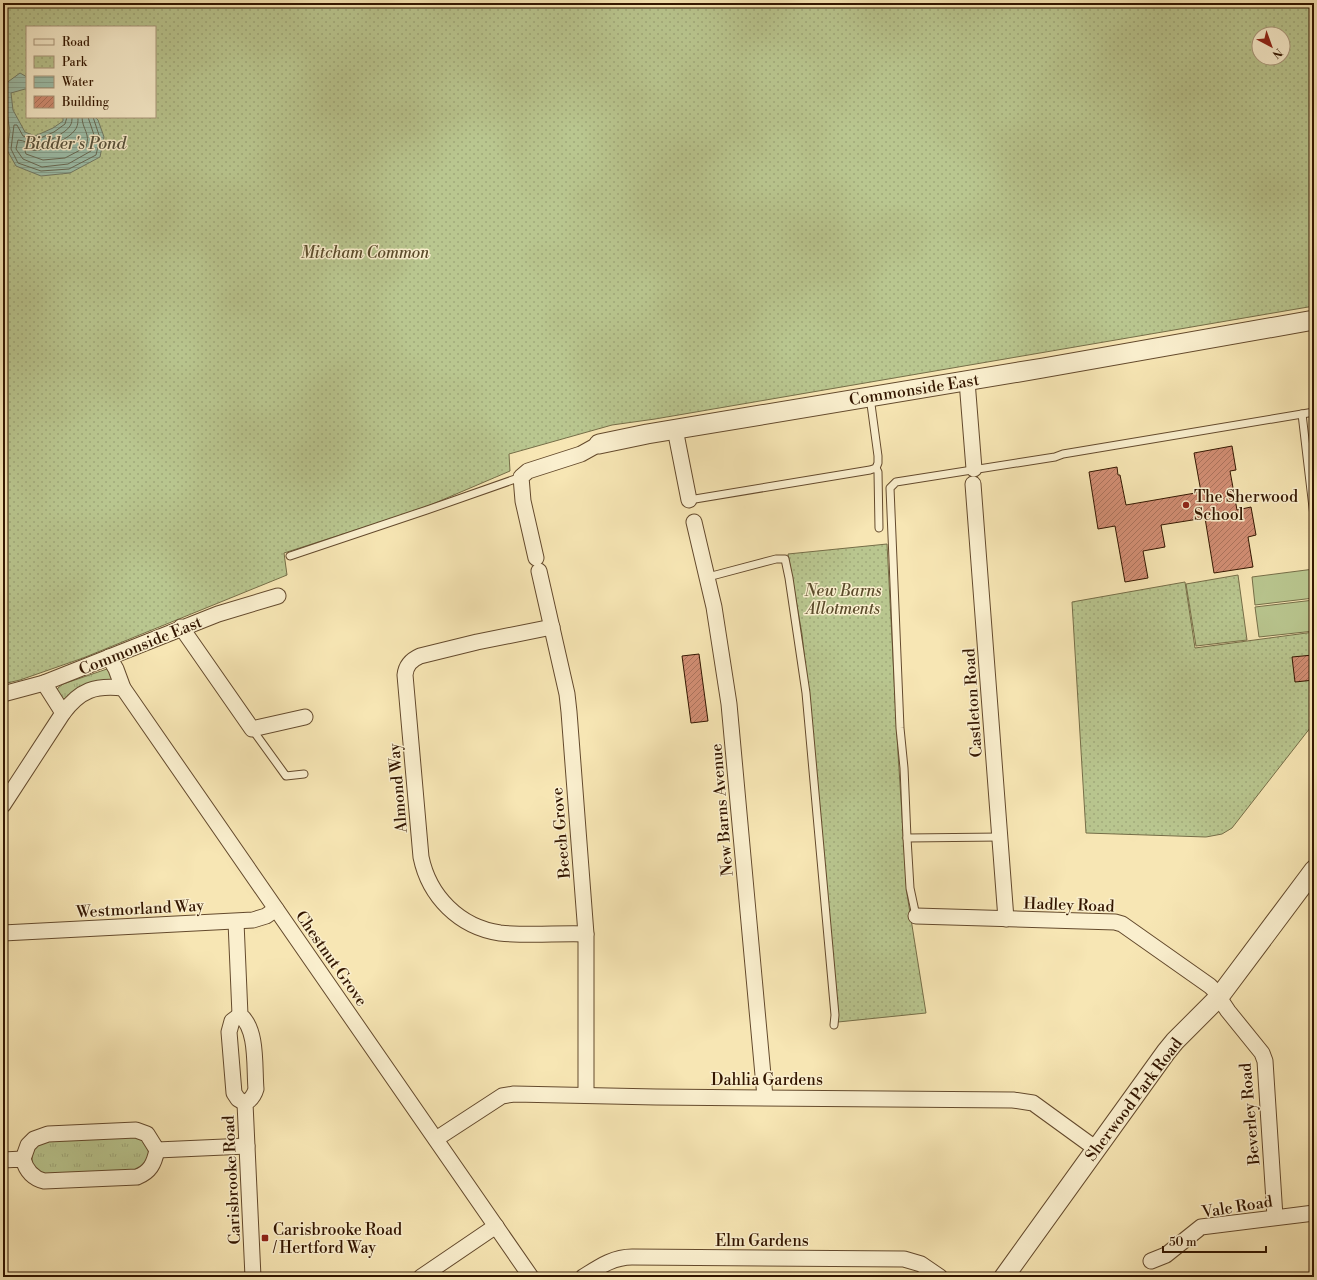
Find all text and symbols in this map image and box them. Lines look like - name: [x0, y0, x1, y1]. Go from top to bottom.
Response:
- legend: [26, 26, 156, 118]
- north arrow: [1251, 26, 1291, 66]
- text: Road: [62, 35, 90, 50]
- text: N: [1269, 45, 1285, 61]
- text: Park: [62, 55, 88, 70]
- text: Water: [61, 75, 94, 90]
- text: Building: [61, 95, 110, 110]
- water label: Bidder's Pond: [23, 133, 128, 155]
- park label: Mitcham Common: [301, 243, 430, 263]
- street label: Commonside East: [848, 370, 981, 410]
- place label: The Sherwood School: [1194, 487, 1298, 525]
- marker: The Sherwood School: [1181, 500, 1191, 510]
- park label: New Barns Allotments: [804, 581, 881, 619]
- street label: Commonside East: [76, 612, 205, 680]
- street label: Castleton Road: [959, 648, 987, 758]
- street label: Almond Way: [384, 742, 412, 835]
- street label: New Barns Avenue: [706, 743, 738, 877]
- street label: Beech Grove: [547, 787, 575, 880]
- street label: Hadley Road: [1023, 893, 1115, 917]
- street label: Westmorland Way: [75, 896, 205, 922]
- street label: Chestnut Grove: [291, 907, 371, 1010]
- street label: Sherwood Park Road: [1081, 1034, 1187, 1165]
- street label: Beverley Road: [1236, 1062, 1265, 1167]
- street label: Dahlia Gardens: [711, 1070, 823, 1090]
- street label: Carisbrooke Road: [219, 1115, 245, 1245]
- street label: Vale Road: [1199, 1192, 1274, 1223]
- place label: Carisbrooke Road / Hertford Way: [272, 1220, 402, 1258]
- scale bar: [1163, 1228, 1266, 1254]
- street label: Elm Gardens: [715, 1231, 809, 1251]
- marker: Carisbrooke Road / Hertford Way: [260, 1233, 270, 1243]
- text: 50 m: [1169, 1235, 1197, 1250]

